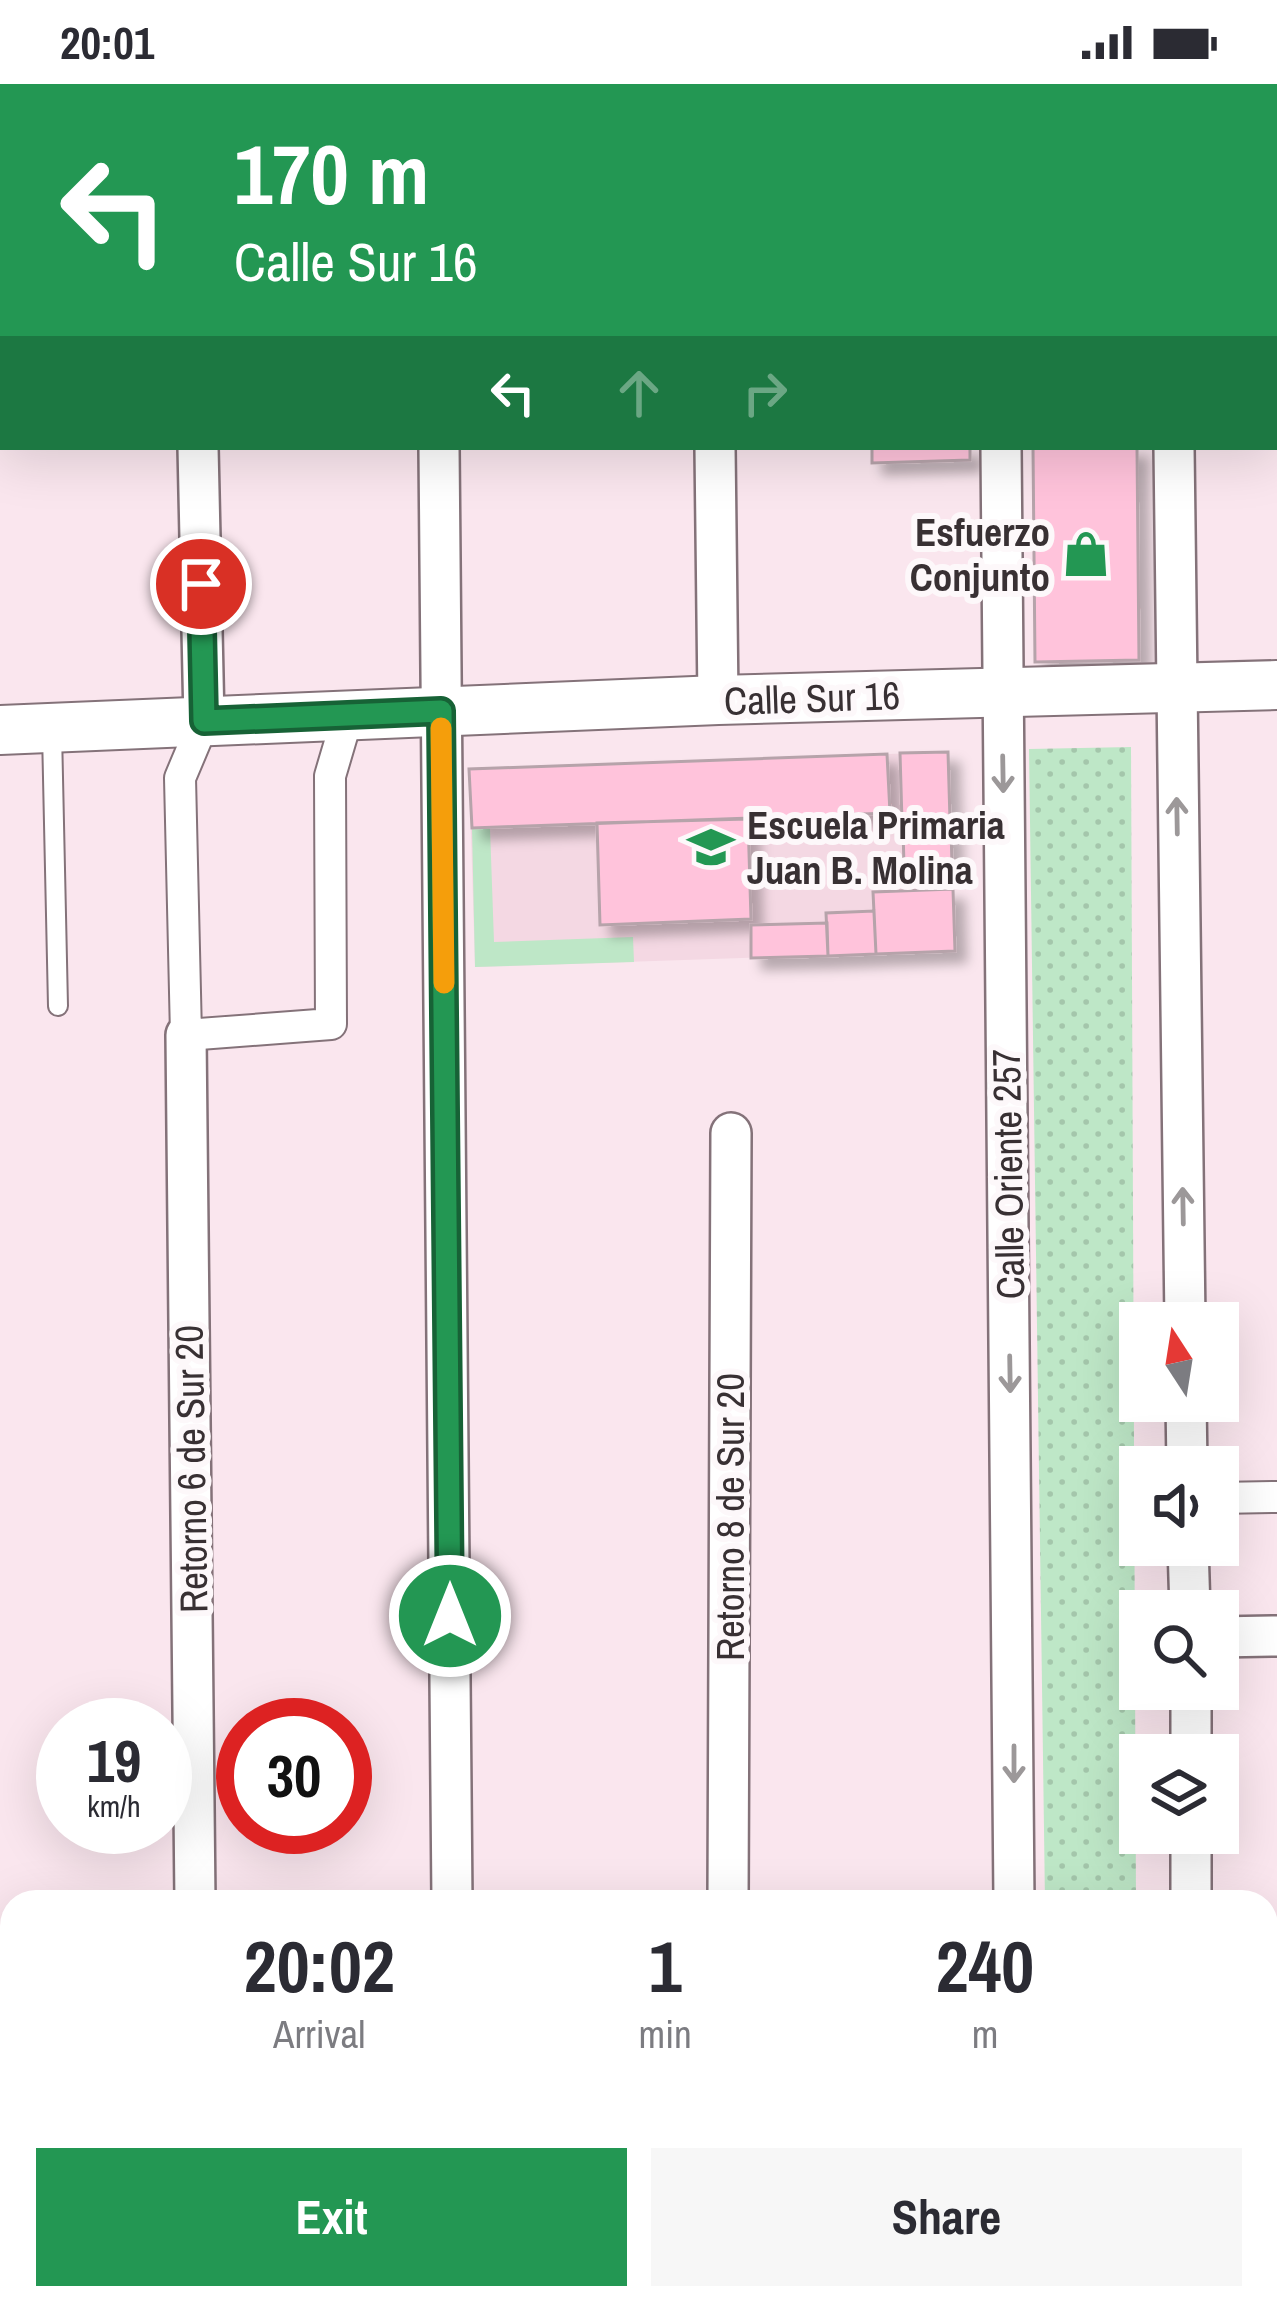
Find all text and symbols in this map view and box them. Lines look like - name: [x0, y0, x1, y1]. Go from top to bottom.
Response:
- text: 20:01: [60, 12, 154, 73]
- text: 170 m: [234, 117, 429, 230]
- icon: left: [36, 132, 192, 288]
- text: Calle Sur 16: [234, 225, 478, 298]
- icon: left: [480, 360, 546, 426]
- icon: ahead: [606, 360, 672, 426]
- icon: right: [732, 360, 798, 426]
- place label: Esfuerzo Conjunto: [910, 506, 1050, 603]
- shop icon: Esfuerzo Conjunto: [1061, 529, 1111, 579]
- pin: [150, 533, 252, 635]
- icon: arrive: [168, 551, 234, 617]
- street label: Calle Sur 16: [723, 669, 901, 727]
- one-way arrow: [992, 754, 1015, 793]
- one-way arrow: [1166, 797, 1188, 836]
- place label: Escuela Primaria Juan B. Molina: [747, 799, 1005, 896]
- school or university icon: Escuela Primaria Juan B. Molina: [686, 822, 736, 872]
- street label: Calle Oriente 257: [980, 1048, 1036, 1300]
- one-way arrow: [1172, 1187, 1194, 1226]
- north arrow: [1119, 1302, 1239, 1422]
- map controls: [1119, 1302, 1239, 1854]
- street label: Retorno 6 de Sur 20: [162, 1325, 220, 1613]
- one-way arrow: [999, 1354, 1021, 1393]
- street label: Retorno 8 de Sur 20: [704, 1373, 756, 1661]
- button: sound: [1119, 1446, 1239, 1566]
- position arrow: [387, 1553, 513, 1679]
- button: search: [1119, 1590, 1239, 1710]
- speed limit sign: 30: [216, 1698, 372, 1854]
- text: 19: [87, 1720, 141, 1801]
- button: layers: [1119, 1734, 1239, 1854]
- one-way arrow: [1003, 1744, 1025, 1783]
- text: km/h: [87, 1786, 141, 1826]
- text: 20:02: [244, 1917, 395, 2014]
- text: 1: [649, 1917, 682, 2014]
- text: 240: [936, 1917, 1034, 2014]
- text: Arrival: [273, 2008, 365, 2060]
- text: min: [639, 2008, 692, 2060]
- text: m: [972, 2008, 998, 2060]
- button: Exit: [36, 2148, 627, 2286]
- button: Share: [651, 2148, 1242, 2286]

